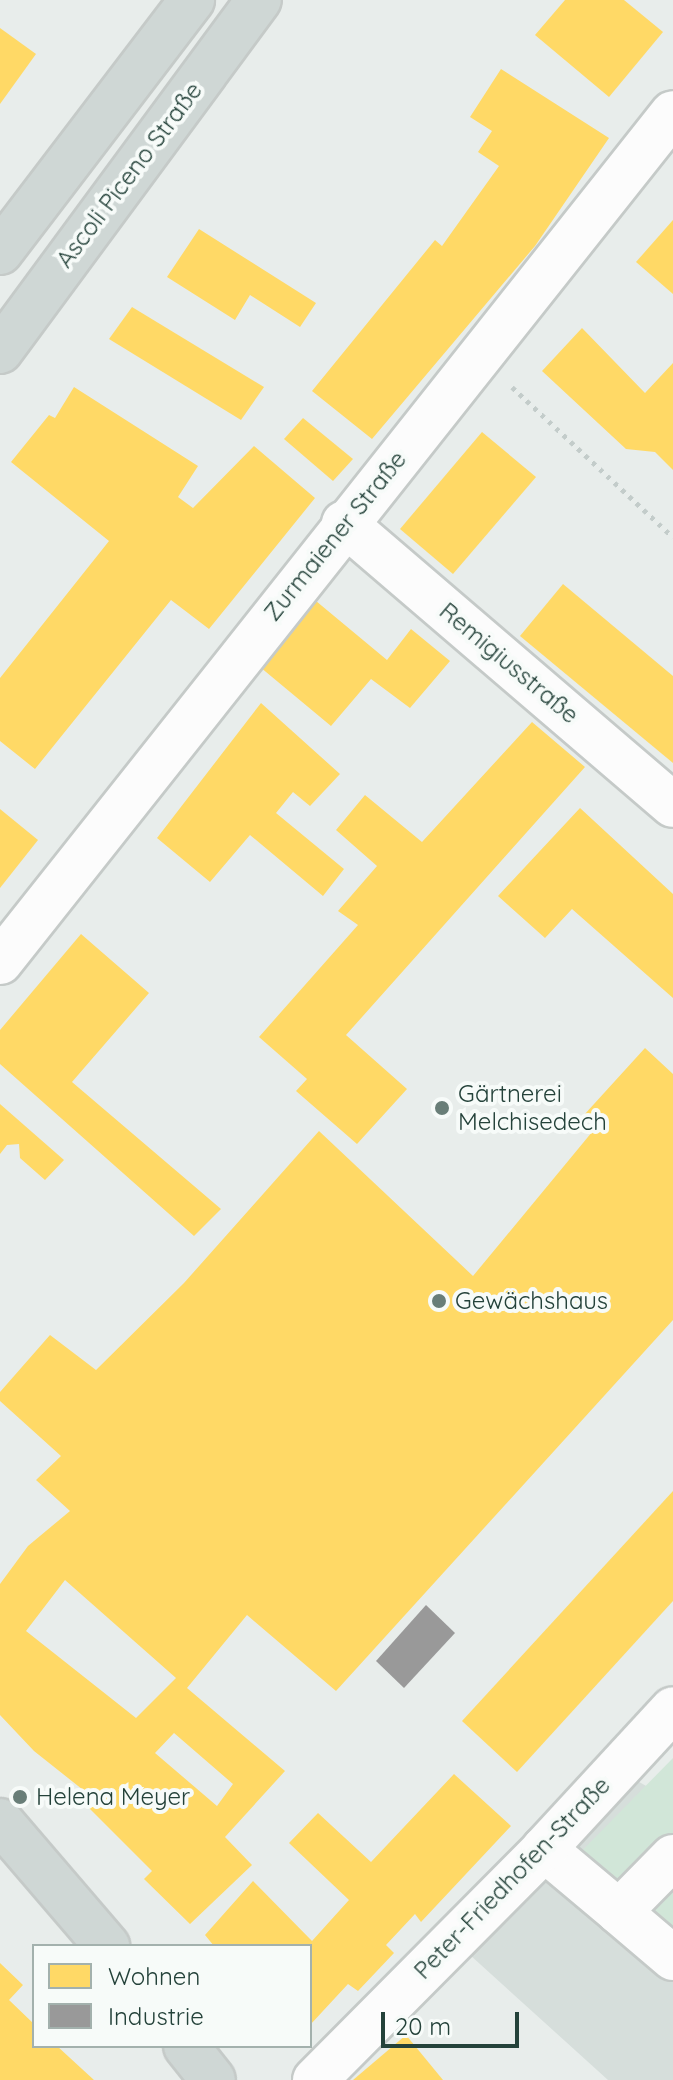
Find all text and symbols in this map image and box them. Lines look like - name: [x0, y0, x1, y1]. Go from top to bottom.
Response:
- street label: Ascoli Piceno Straße: [50, 77, 208, 273]
- street label: Zurmaiener Straße: [258, 445, 412, 627]
- street label: Remigiusstraße: [434, 597, 584, 729]
- place label: Gärtnerei Melchisedech: [458, 1080, 607, 1136]
- marker: Gärtnerei Melchisedech: [433, 1099, 451, 1117]
- place label: Gewächshaus: [455, 1287, 608, 1315]
- marker: Gewächshaus: [430, 1292, 448, 1310]
- street label: Peter-Friedhofen-Straße: [408, 1771, 616, 1985]
- place label: Helena Meyer: [36, 1783, 190, 1811]
- marker: Helena Meyer: [11, 1788, 29, 1806]
- legend: [32, 1944, 312, 2048]
- text: Wohnen: [108, 1961, 200, 1991]
- scale bar: [385, 1996, 523, 2046]
- text: Industrie: [108, 2001, 204, 2031]
- text: 20 m: [395, 2011, 451, 2041]

